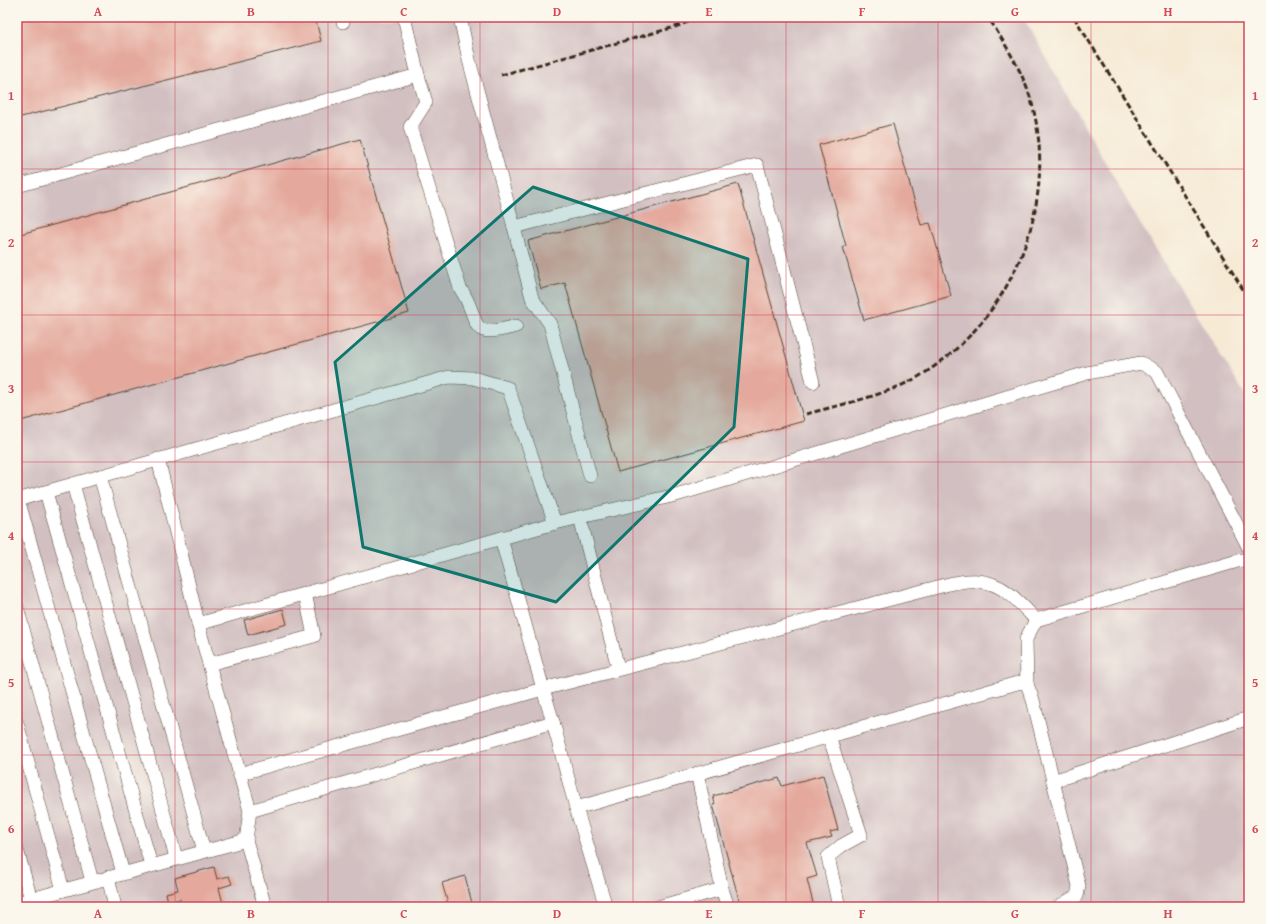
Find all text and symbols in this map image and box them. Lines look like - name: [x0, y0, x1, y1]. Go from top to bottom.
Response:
- text: A: [94, 2, 103, 21]
- text: B: [247, 2, 255, 21]
- text: C: [400, 2, 408, 21]
- text: D: [553, 2, 561, 21]
- text: E: [706, 2, 713, 21]
- text: F: [859, 2, 866, 21]
- text: G: [1011, 2, 1019, 21]
- text: H: [1163, 2, 1173, 21]
- text: 1: [8, 86, 14, 105]
- text: 1: [1252, 86, 1258, 105]
- text: 2: [8, 233, 15, 252]
- text: 2: [1252, 233, 1259, 252]
- text: 3: [8, 379, 14, 398]
- text: 3: [1252, 379, 1258, 398]
- text: 4: [8, 526, 15, 545]
- text: 4: [1252, 526, 1259, 545]
- text: 5: [8, 673, 15, 692]
- text: 5: [1252, 673, 1259, 692]
- text: 6: [8, 819, 15, 838]
- text: 6: [1252, 819, 1259, 838]
- text: A: [94, 904, 103, 923]
- text: B: [247, 904, 255, 923]
- text: C: [400, 904, 408, 923]
- text: D: [553, 904, 561, 923]
- text: E: [706, 904, 713, 923]
- text: F: [859, 904, 866, 923]
- text: G: [1011, 904, 1019, 923]
- text: H: [1163, 904, 1173, 923]

